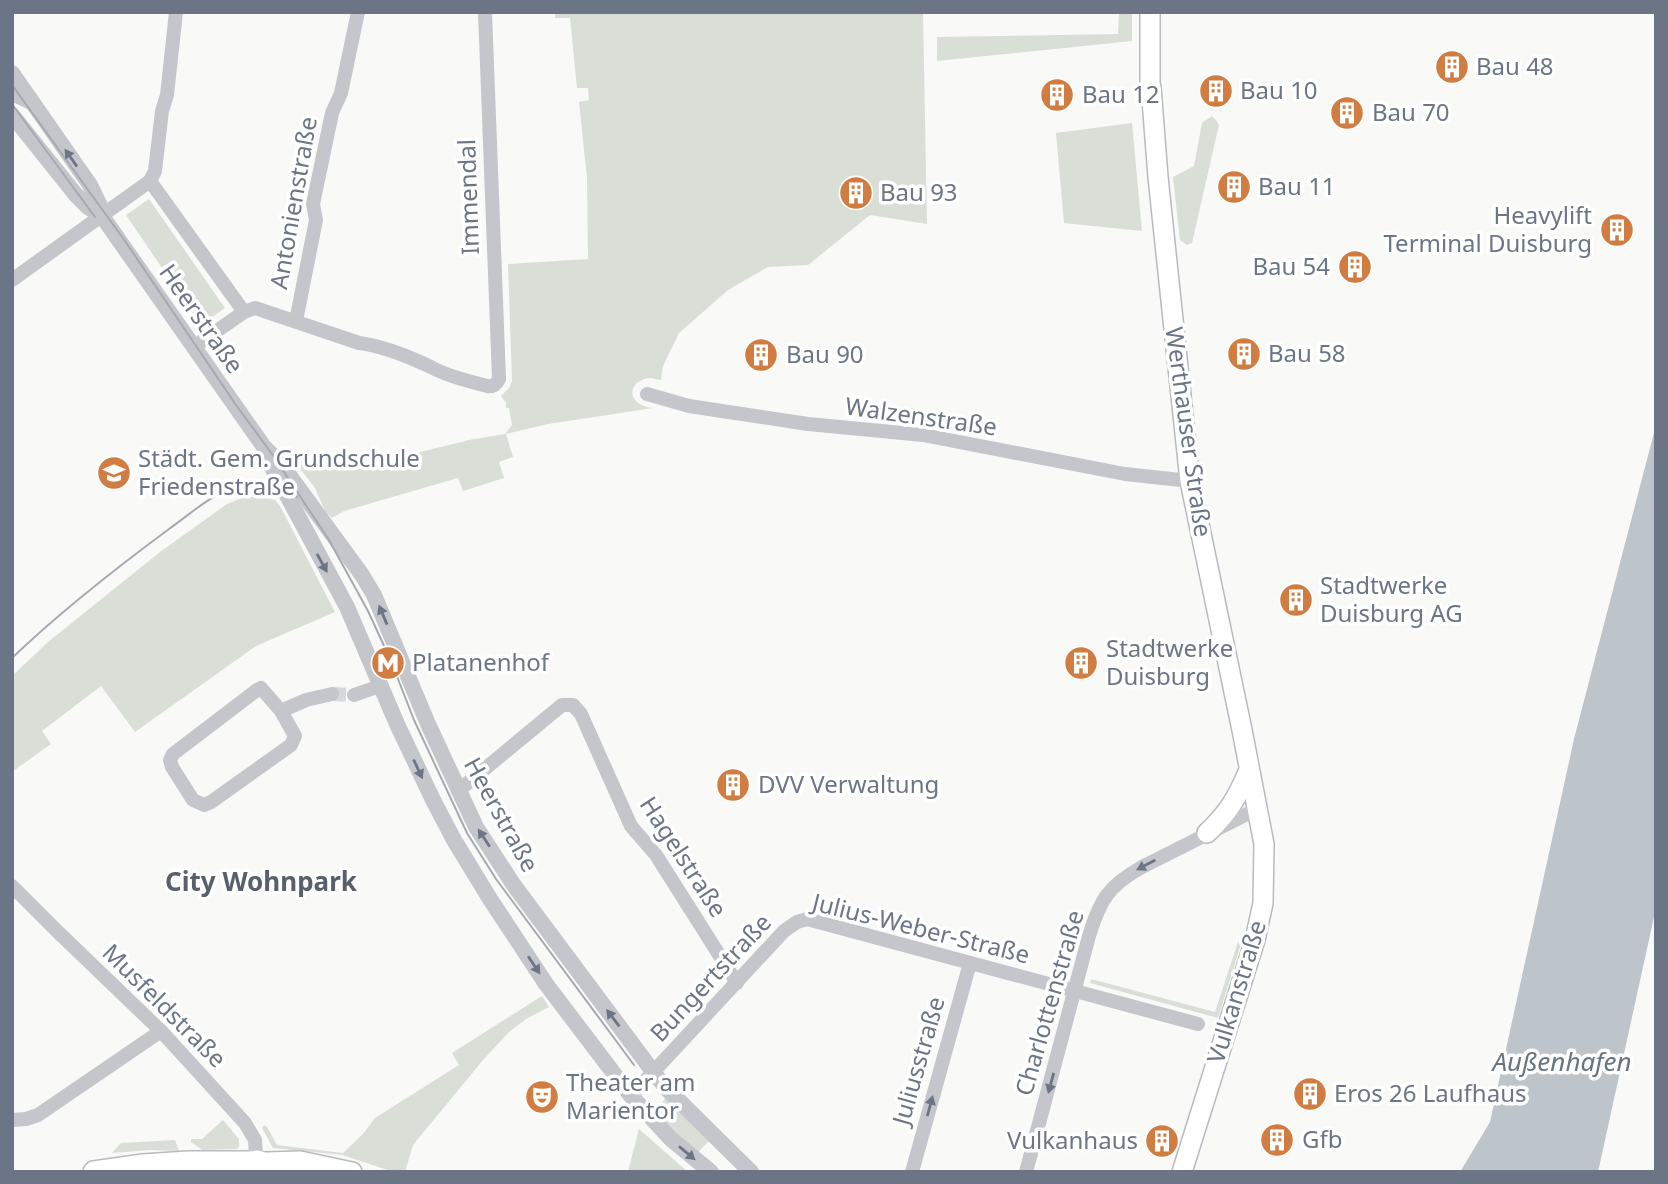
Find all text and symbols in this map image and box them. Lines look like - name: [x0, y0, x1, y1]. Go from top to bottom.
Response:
- building icon: Bau 48: [1433, 48, 1471, 86]
- place label: Bau 48: [1476, 49, 1554, 82]
- building icon: Bau 10: [1197, 72, 1235, 110]
- place label: Bau 10: [1240, 73, 1318, 106]
- building icon: Bau 12: [1038, 76, 1076, 114]
- place label: Bau 12: [1082, 77, 1160, 110]
- building icon: Bau 70: [1328, 94, 1366, 132]
- place label: Bau 70: [1372, 95, 1450, 128]
- street label: Antonienstraße: [261, 114, 324, 292]
- street label: Immendal: [449, 139, 486, 255]
- one-way arrow: [64, 149, 78, 167]
- building icon: Bau 11: [1215, 168, 1253, 206]
- place label: Bau 11: [1258, 169, 1336, 202]
- building icon: Bau 93: [837, 174, 875, 212]
- place label: Bau 93: [880, 175, 958, 208]
- place label: Heavylift Terminal Duisburg: [1383, 198, 1592, 259]
- building icon: Heavylift Terminal Duisburg: [1598, 211, 1636, 249]
- building icon: Bau 54: [1336, 248, 1374, 286]
- place label: Bau 54: [1252, 249, 1330, 282]
- street label: Heerstraße: [152, 257, 252, 379]
- street label: Werthauser Straße: [1158, 325, 1221, 539]
- building icon: Bau 58: [1225, 335, 1263, 373]
- building icon: Bau 90: [742, 336, 780, 374]
- place label: Bau 58: [1268, 336, 1346, 369]
- place label: Bau 90: [786, 337, 864, 370]
- street label: Walzenstraße: [843, 389, 999, 442]
- place label: Städt. Gem. Grundschule Friedenstraße: [138, 441, 420, 502]
- school or university icon: Städt. Gem. Grundschule Friedenstraße: [95, 454, 133, 492]
- one-way arrow: [316, 553, 328, 573]
- place label: Stadtwerke Duisburg AG: [1320, 568, 1463, 629]
- building icon: Stadtwerke Duisburg AG: [1277, 581, 1315, 619]
- one-way arrow: [377, 605, 388, 626]
- place label: Stadtwerke Duisburg: [1106, 631, 1233, 692]
- metro station icon: Platanenhof: [369, 644, 407, 682]
- building icon: Stadtwerke Duisburg: [1062, 644, 1100, 682]
- place label: Platanenhof: [412, 645, 551, 678]
- street label: Heerstraße: [457, 751, 547, 878]
- one-way arrow: [413, 759, 424, 779]
- building icon: DVV Verwaltung: [714, 766, 752, 804]
- place label: DVV Verwaltung: [758, 767, 939, 800]
- street label: Hagelstraße: [633, 790, 736, 923]
- one-way arrow: [477, 829, 490, 848]
- one-way arrow: [1136, 858, 1156, 870]
- district label: City Wohnpark: [165, 863, 358, 899]
- street label: Julius-Weber-Straße: [807, 884, 1033, 970]
- street label: Bungertstraße: [642, 906, 778, 1048]
- street label: Charlottenstraße: [1006, 906, 1091, 1099]
- street label: Vulkanstraße: [1198, 916, 1273, 1067]
- street label: Musfeldstraße: [96, 936, 234, 1074]
- one-way arrow: [527, 955, 540, 975]
- street label: Juliusstraße: [883, 993, 952, 1130]
- one-way arrow: [606, 1009, 620, 1027]
- water label: Außenhafen: [1491, 1043, 1632, 1079]
- place label: Theater am Marientor: [566, 1065, 695, 1126]
- one-way arrow: [1045, 1072, 1055, 1093]
- building icon: Eros 26 Laufhaus: [1291, 1075, 1329, 1113]
- place label: Eros 26 Laufhaus: [1334, 1076, 1526, 1109]
- theatre icon: Theater am Marientor: [523, 1078, 561, 1116]
- one-way arrow: [925, 1095, 936, 1117]
- building icon: Gfb: [1258, 1121, 1296, 1159]
- building icon: Vulkanhaus: [1143, 1122, 1181, 1160]
- place label: Gfb: [1302, 1122, 1343, 1155]
- place label: Vulkanhaus: [1007, 1123, 1138, 1156]
- one-way arrow: [678, 1145, 696, 1160]

